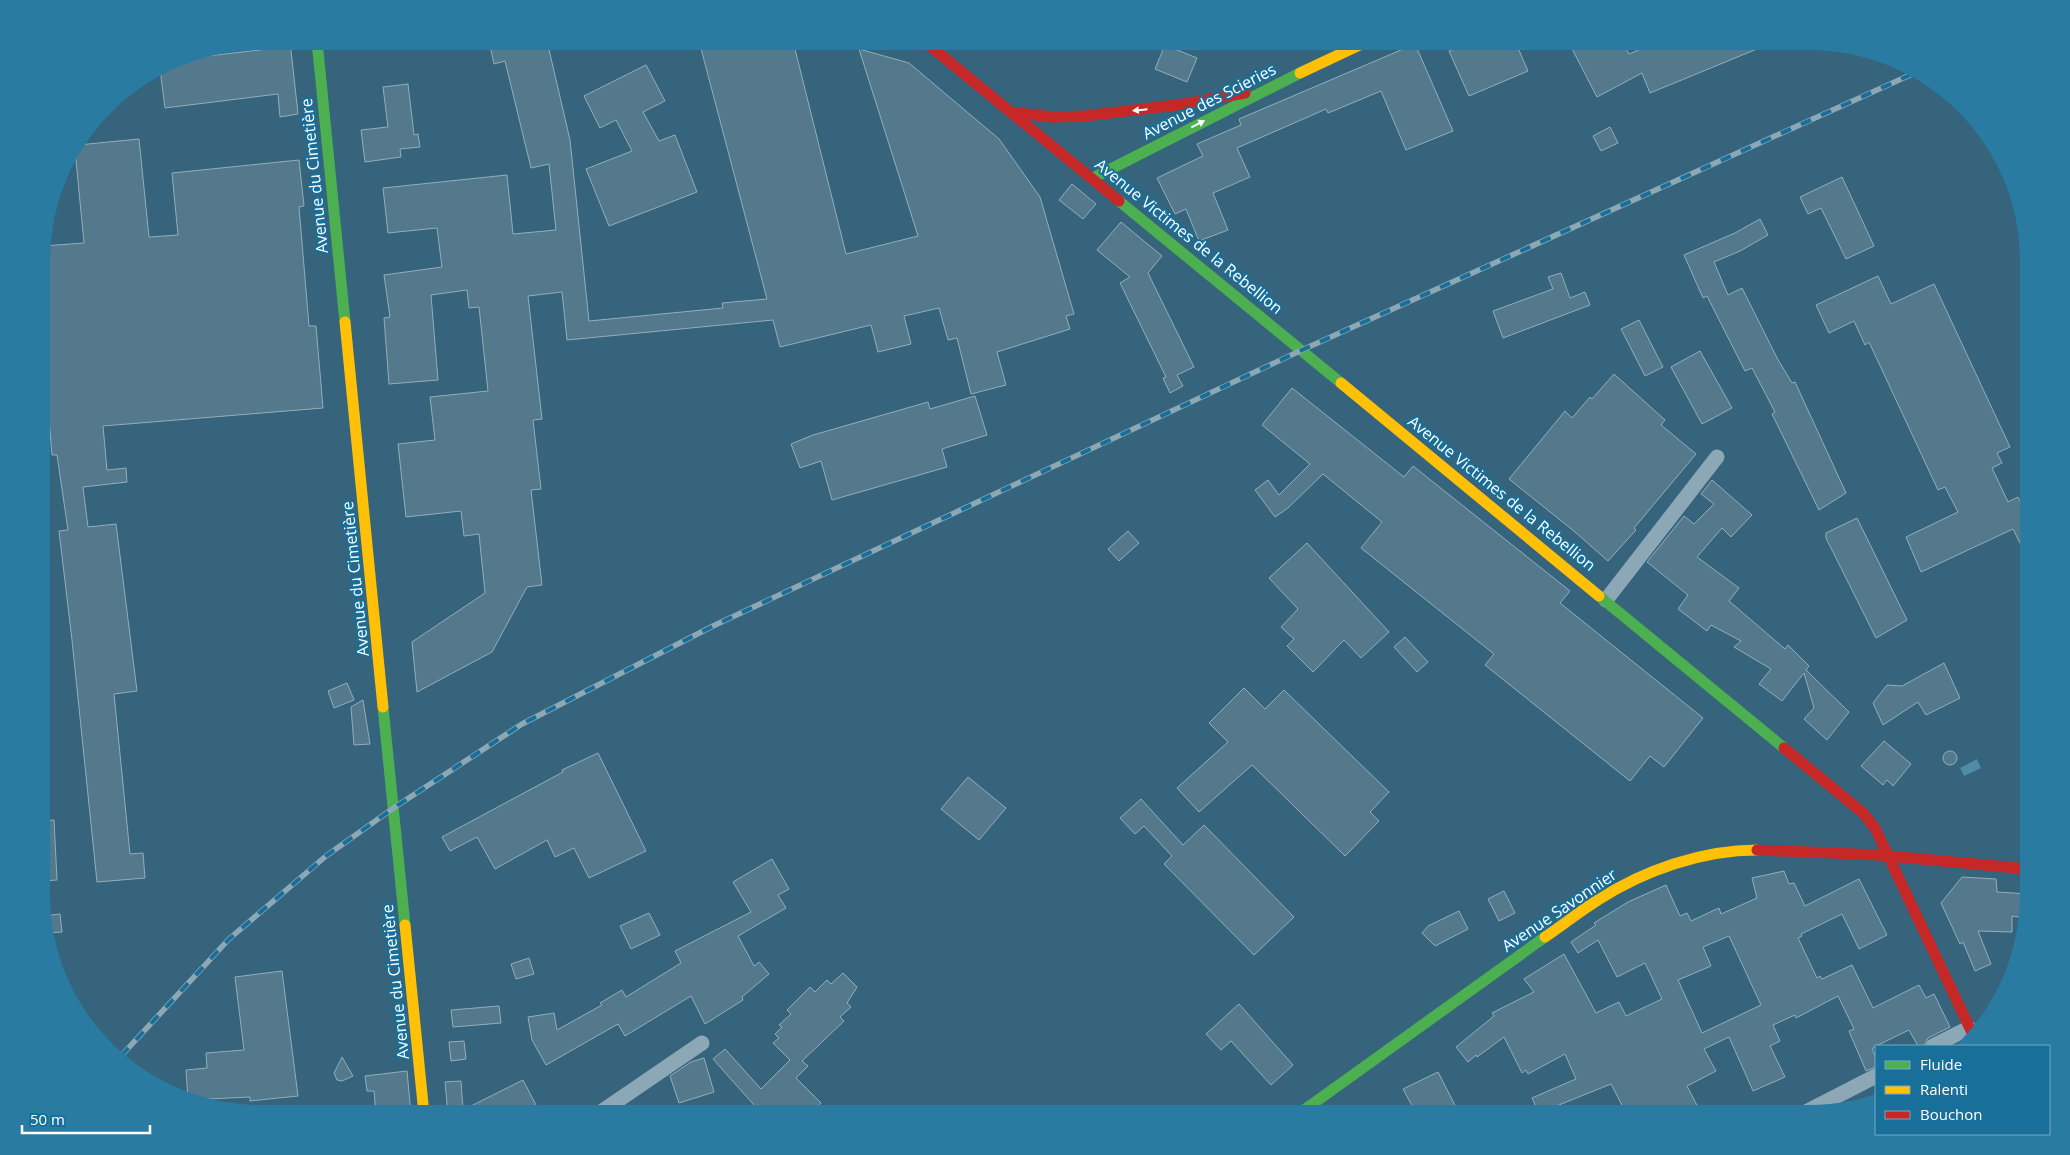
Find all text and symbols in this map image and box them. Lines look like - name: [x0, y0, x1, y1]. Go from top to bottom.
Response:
- street label: Avenue des Scieries: [1138, 58, 1280, 144]
- street label: Avenue du Cimetière: [295, 97, 333, 255]
- one-way arrow: [1132, 106, 1148, 114]
- one-way arrow: [1191, 120, 1206, 128]
- street label: Avenue Victimes de la Rebellion: [1091, 153, 1287, 319]
- street label: Avenue Victimes de la Rebellion: [1404, 410, 1600, 576]
- street label: Avenue du Cimetière: [336, 500, 374, 658]
- street label: Avenue Savonnier: [1497, 863, 1621, 957]
- street label: Avenue du Cimetière: [376, 903, 414, 1061]
- legend: [1875, 1045, 2050, 1135]
- text: Fluide: [1920, 1054, 1962, 1074]
- text: Ralenti: [1920, 1079, 1968, 1099]
- scale bar: [22, 1102, 150, 1134]
- text: Bouchon: [1920, 1104, 1983, 1124]
- text: 50 m: [30, 1109, 65, 1129]

